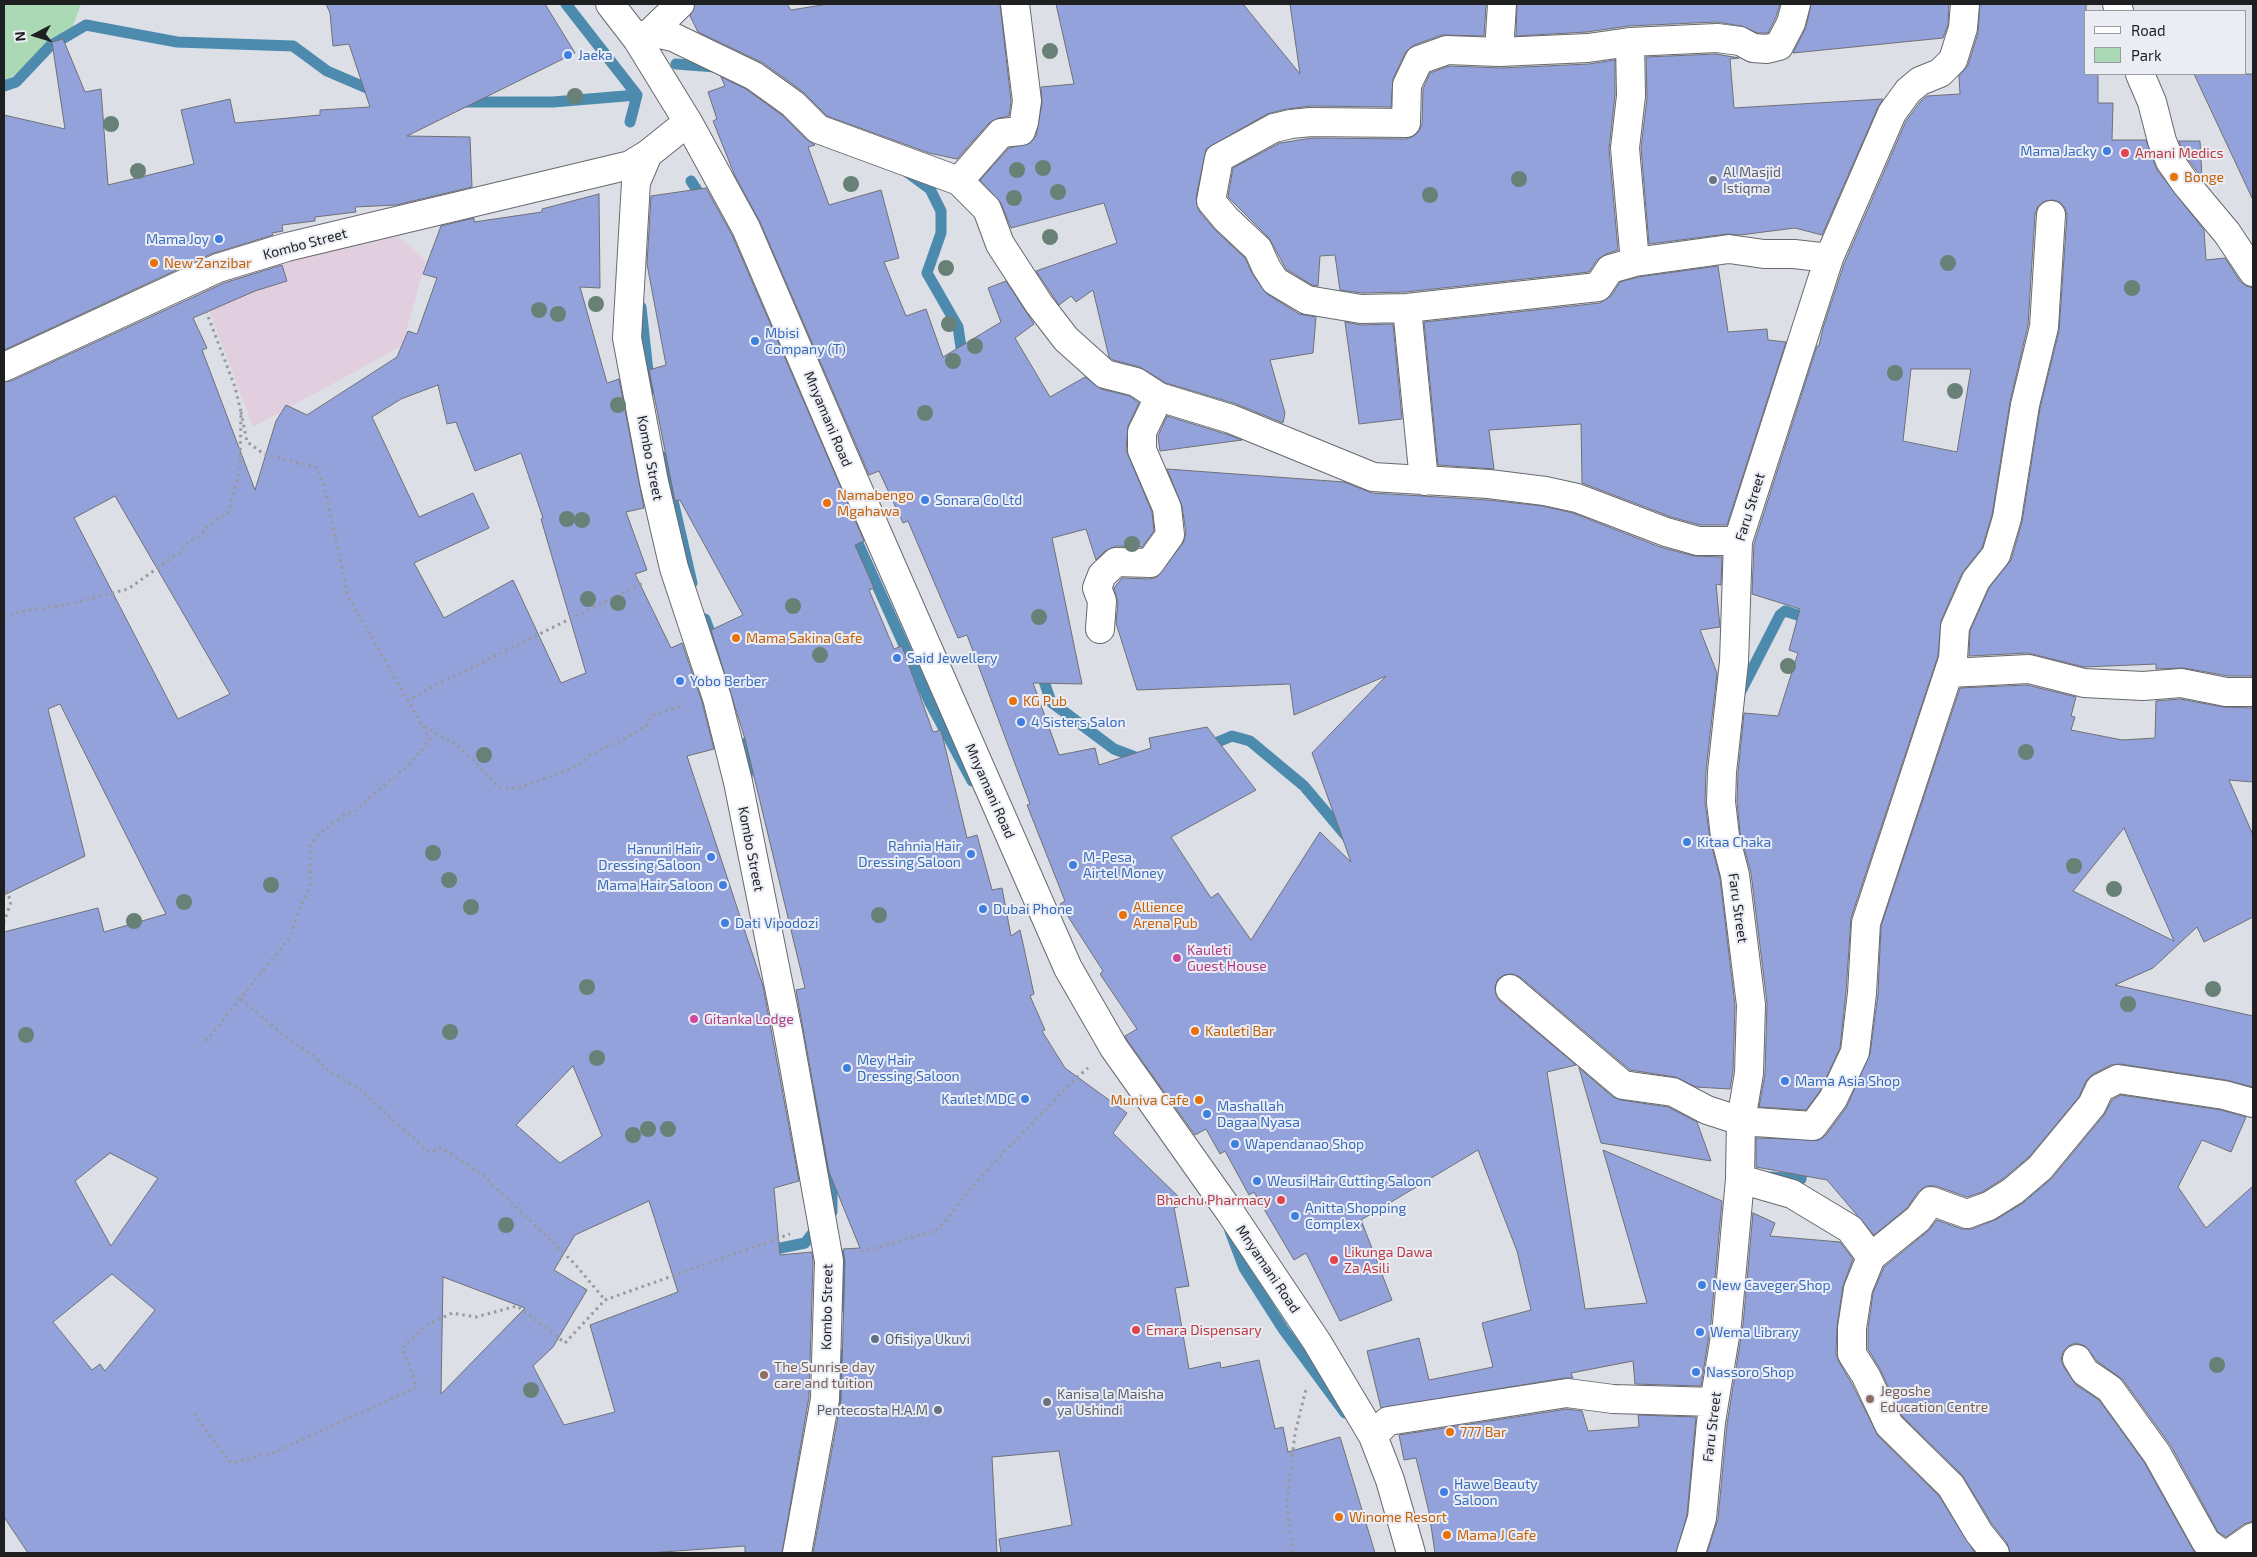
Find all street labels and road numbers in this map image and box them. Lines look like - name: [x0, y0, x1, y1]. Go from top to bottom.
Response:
- street label: Kombo Street: [261, 225, 349, 263]
- street label: Mnyamani Road: [800, 369, 856, 469]
- street label: Kombo Street: [634, 414, 666, 502]
- street label: Faru Street: [1732, 471, 1768, 543]
- street label: Mnyamani Road: [962, 741, 1018, 841]
- street label: Kombo Street: [735, 805, 767, 893]
- street label: Faru Street: [1725, 872, 1751, 944]
- street label: Mnyamani Road: [1232, 1222, 1304, 1316]
- street label: Kombo Street: [818, 1264, 836, 1350]
- street label: Faru Street: [1699, 1391, 1725, 1463]

